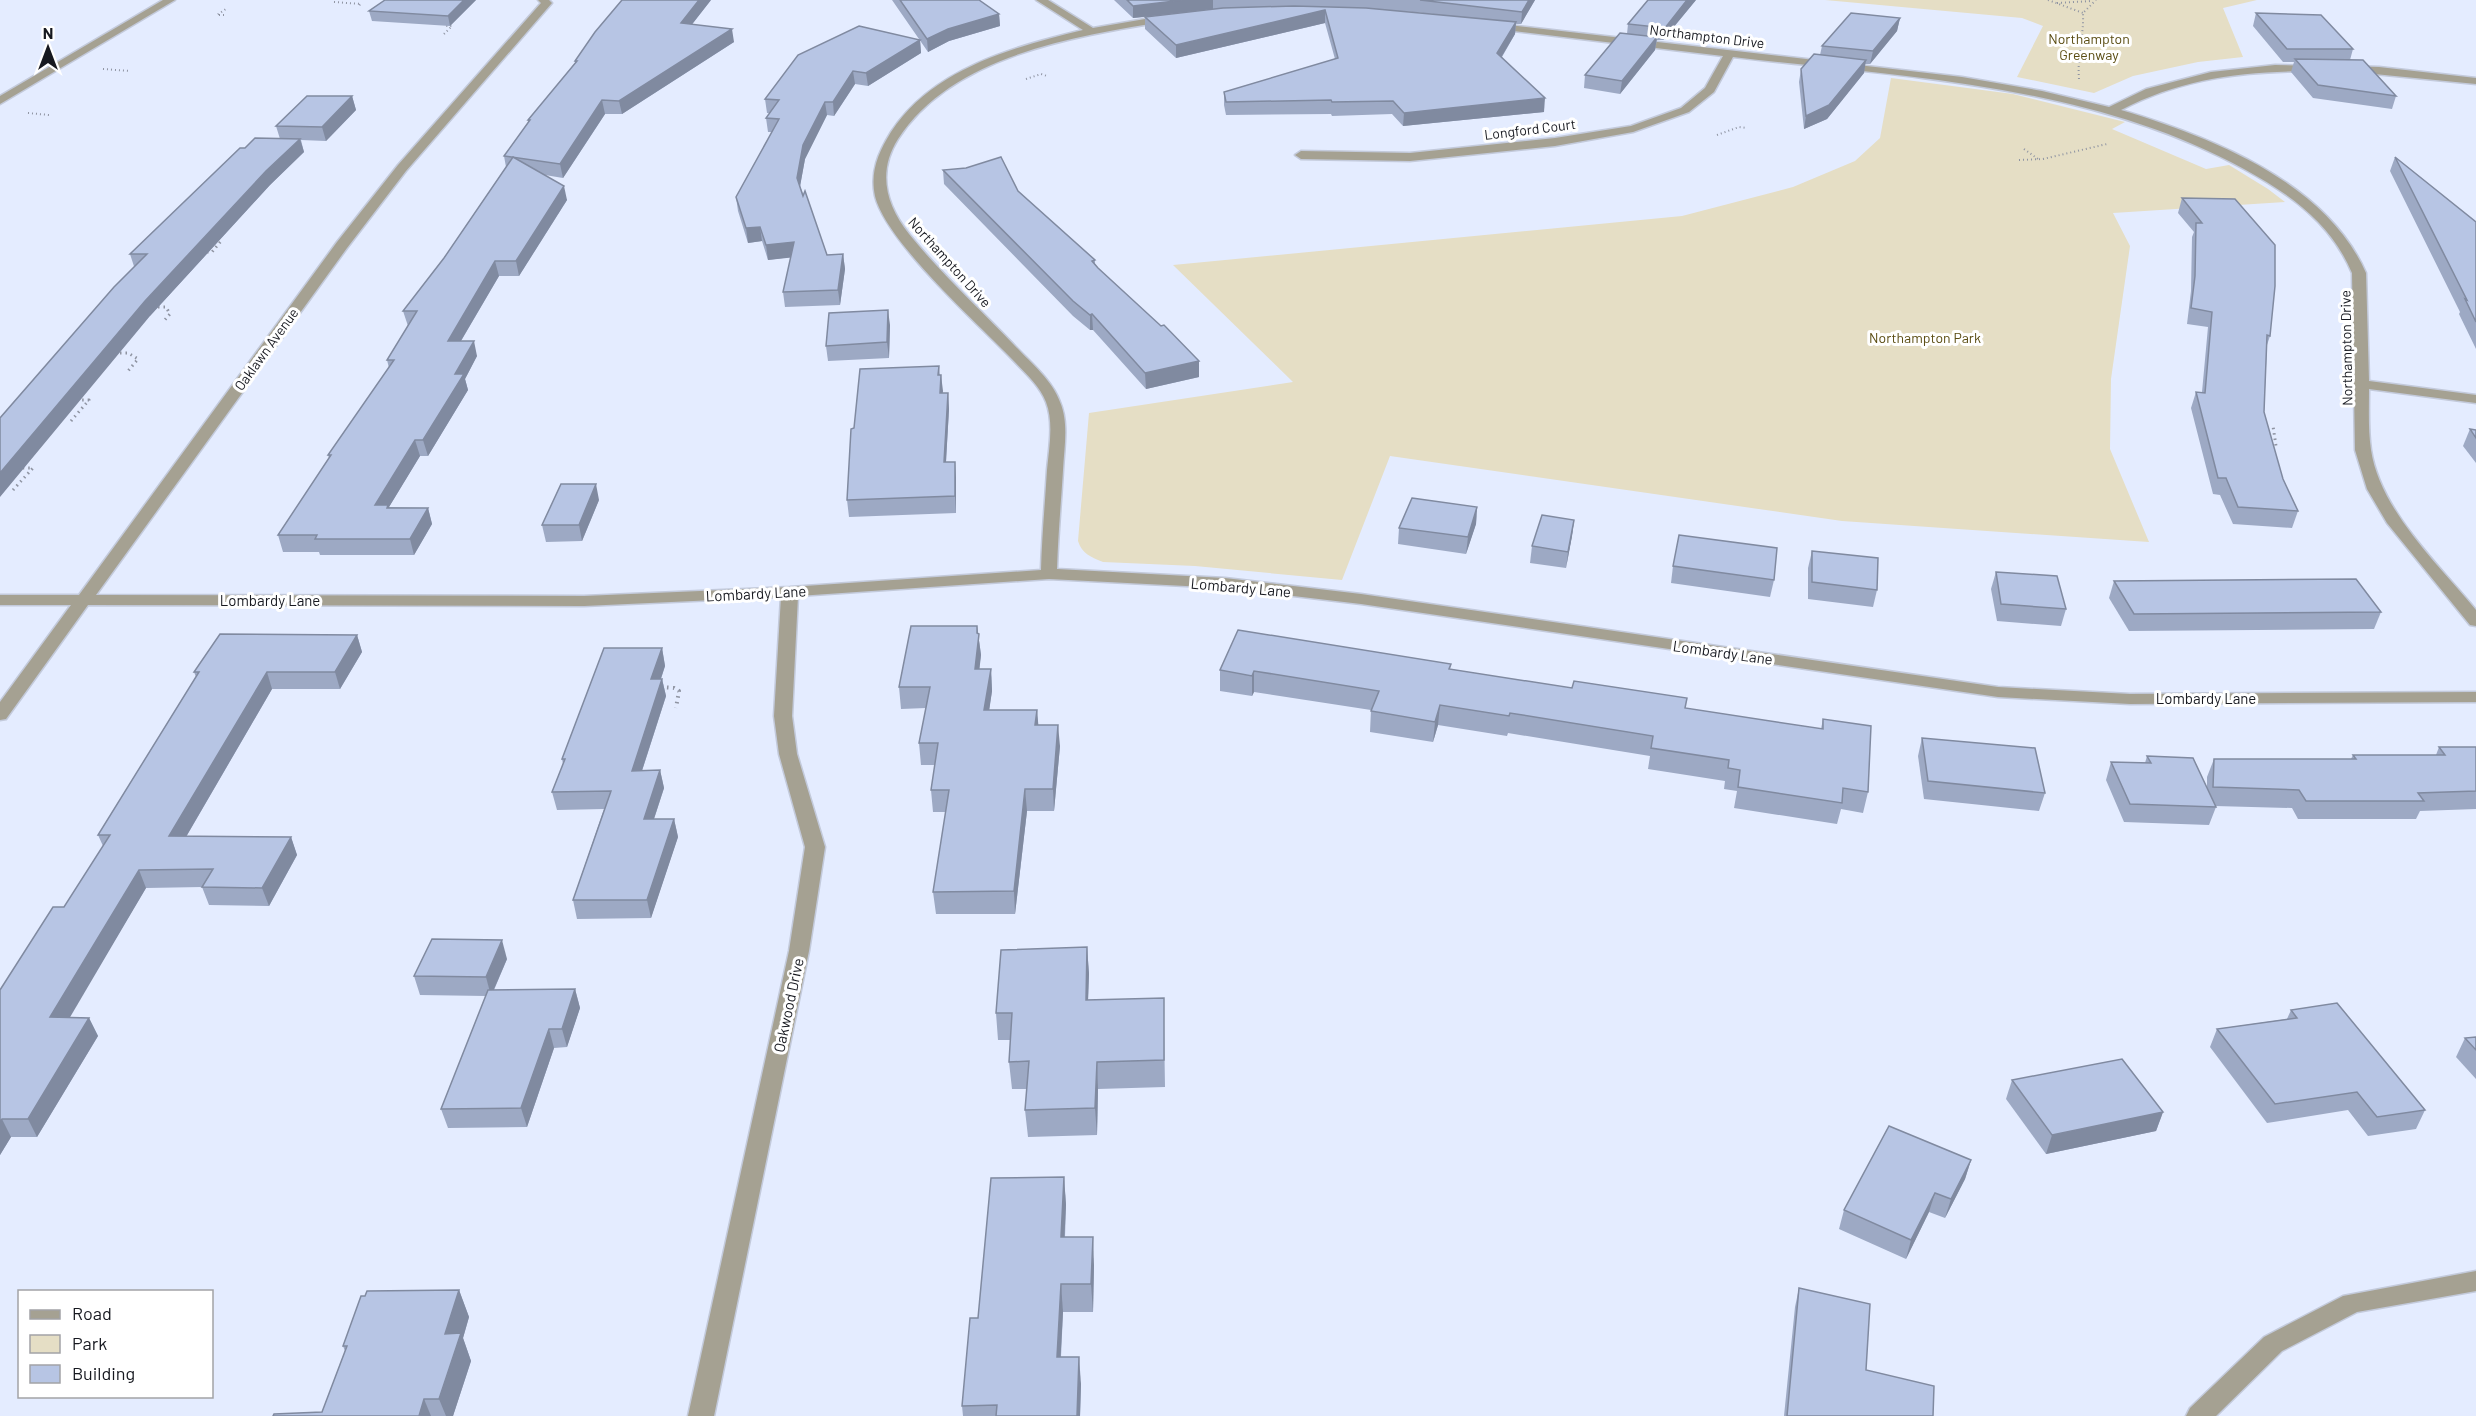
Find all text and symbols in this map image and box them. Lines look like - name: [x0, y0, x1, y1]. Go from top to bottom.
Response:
- north arrow: [18, 18, 78, 78]
- street label: Northampton Drive: [1649, 21, 1765, 51]
- text: N: [43, 23, 53, 42]
- park label: Northampton Greenway: [2048, 30, 2130, 63]
- street label: Longford Court: [1483, 115, 1577, 143]
- street label: Northampton Drive: [905, 213, 995, 311]
- street label: Northampton Drive: [2336, 290, 2356, 406]
- street label: Oaklawn Avenue: [230, 304, 302, 394]
- park label: Northampton Park: [1869, 329, 1981, 346]
- street label: Lombardy Lane: [1190, 574, 1292, 600]
- street label: Lombardy Lane: [705, 581, 807, 605]
- street label: Lombardy Lane: [220, 591, 320, 609]
- street label: Lombardy Lane: [1672, 636, 1774, 668]
- street label: Lombardy Lane: [2156, 689, 2256, 707]
- street label: Oakwood Drive: [769, 956, 807, 1054]
- legend: [18, 1290, 213, 1398]
- text: Road: [72, 1302, 112, 1324]
- text: Park: [72, 1332, 107, 1354]
- text: Building: [72, 1362, 135, 1384]

